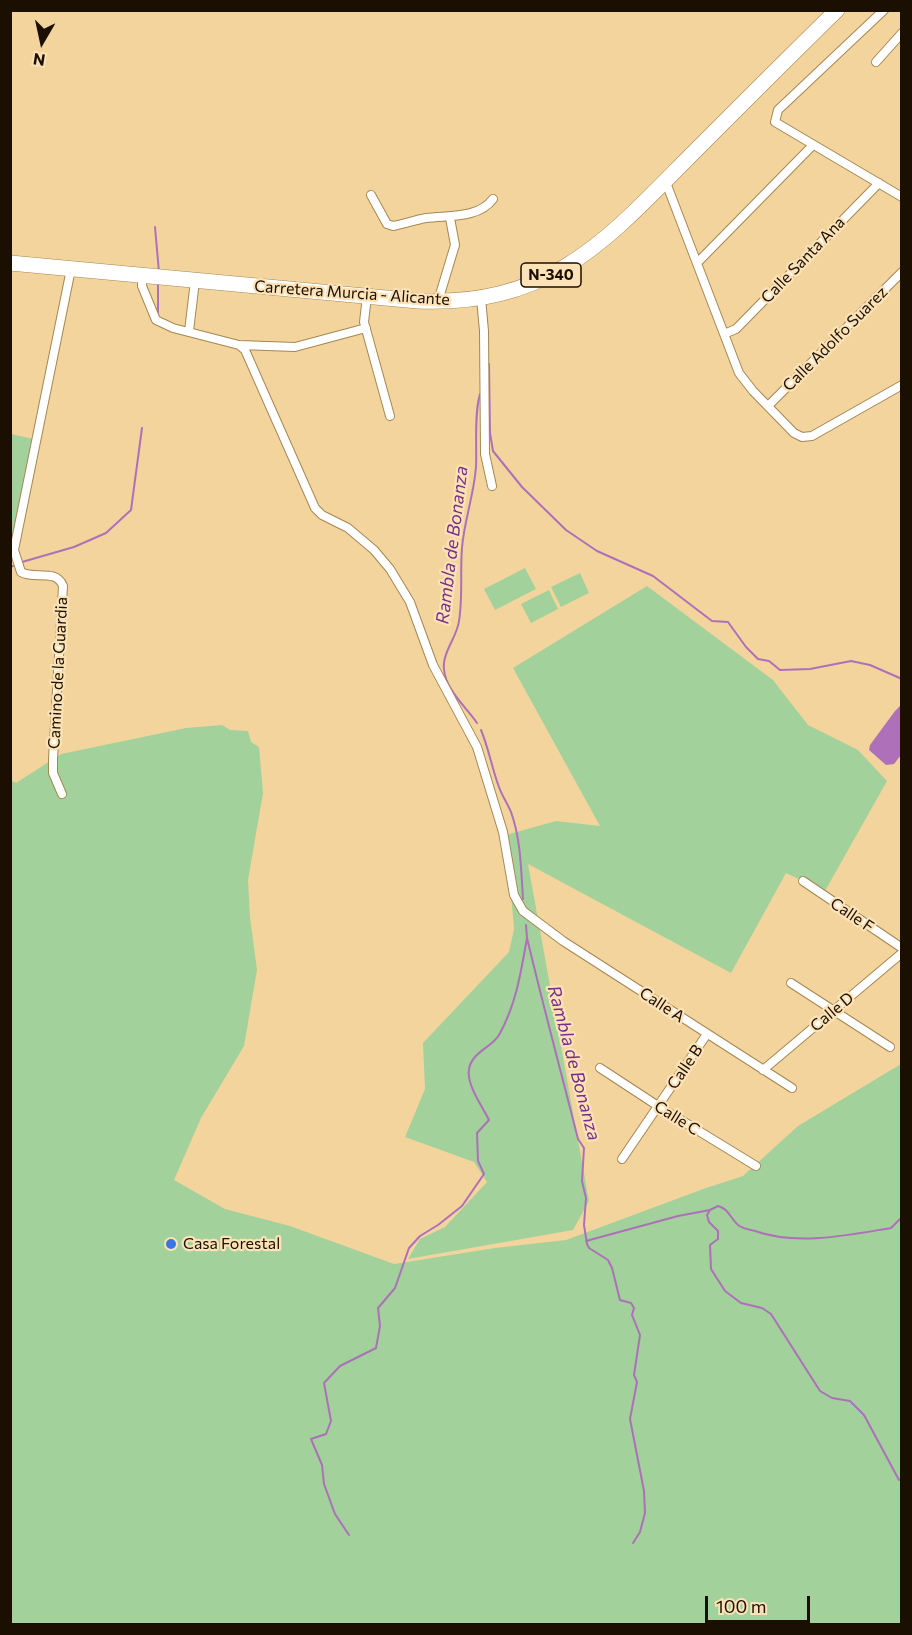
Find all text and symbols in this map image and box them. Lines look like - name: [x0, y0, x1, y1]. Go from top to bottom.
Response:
- north arrow: [12, 12, 72, 72]
- text: N: [32, 50, 47, 71]
- street label: Calle Santa Ana: [757, 213, 849, 307]
- road number: N-340: [521, 263, 581, 287]
- street label: Carretera Murcia - Alicante: [254, 277, 450, 309]
- street label: Calle Adolfo Suarez: [779, 283, 891, 395]
- water label: Rambla de Bonanza: [432, 465, 472, 625]
- street label: Camino de la Guardia: [44, 596, 72, 750]
- street label: Calle F: [827, 894, 877, 936]
- water label: Rambla de Bonanza: [543, 983, 605, 1143]
- street label: Calle A: [636, 983, 688, 1027]
- street label: Calle D: [806, 988, 858, 1036]
- street label: Calle B: [663, 1041, 707, 1093]
- street label: Calle C: [651, 1097, 703, 1139]
- place label: Casa Forestal: [183, 1234, 280, 1254]
- marker: Casa Forestal: [164, 1237, 178, 1251]
- scale bar: [708, 1584, 813, 1622]
- text: 100 m: [716, 1595, 766, 1617]

